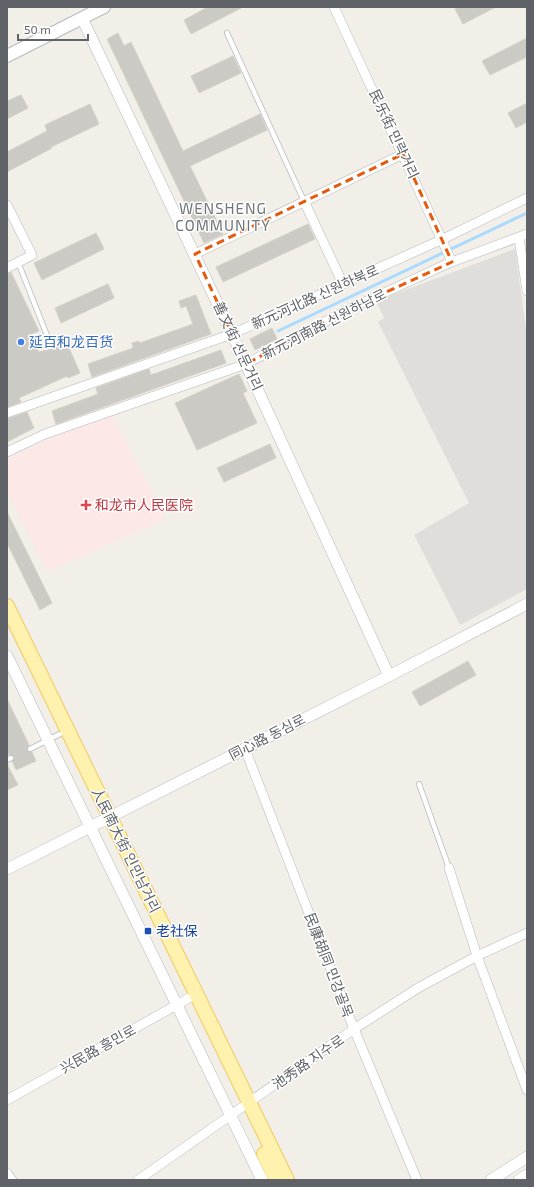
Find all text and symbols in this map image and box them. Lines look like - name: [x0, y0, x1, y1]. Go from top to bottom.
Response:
- scale bar: [18, 16, 88, 42]
- text: 50 m: [24, 22, 51, 36]
- street label: 民乐街 민락거리: [366, 86, 423, 181]
- district label: WENSHENG COMMUNITY: [175, 199, 271, 234]
- street label: 新元河北路 신원하북로: [249, 261, 381, 332]
- street label: 新元河南路 신원하남로: [259, 285, 389, 362]
- street label: 善文街 선문거리: [210, 298, 267, 393]
- place label: 延百和龙百货: [29, 333, 113, 350]
- marker: 延百和龙百货: [16, 337, 26, 347]
- place label: 和龙市人民医院: [95, 496, 193, 513]
- marker: 和龙市人民医院: [80, 499, 92, 511]
- street label: 同心路 동심로: [226, 710, 308, 763]
- street label: 人民南大街 인민남거리: [89, 784, 164, 915]
- street label: 民康胡同 민강골목: [302, 910, 357, 1020]
- place label: 老社保: [156, 922, 198, 939]
- marker: 老社保: [143, 926, 153, 936]
- street label: 兴民路 흥민로: [57, 1021, 139, 1076]
- street label: 池秀路 지수로: [269, 1031, 347, 1093]

